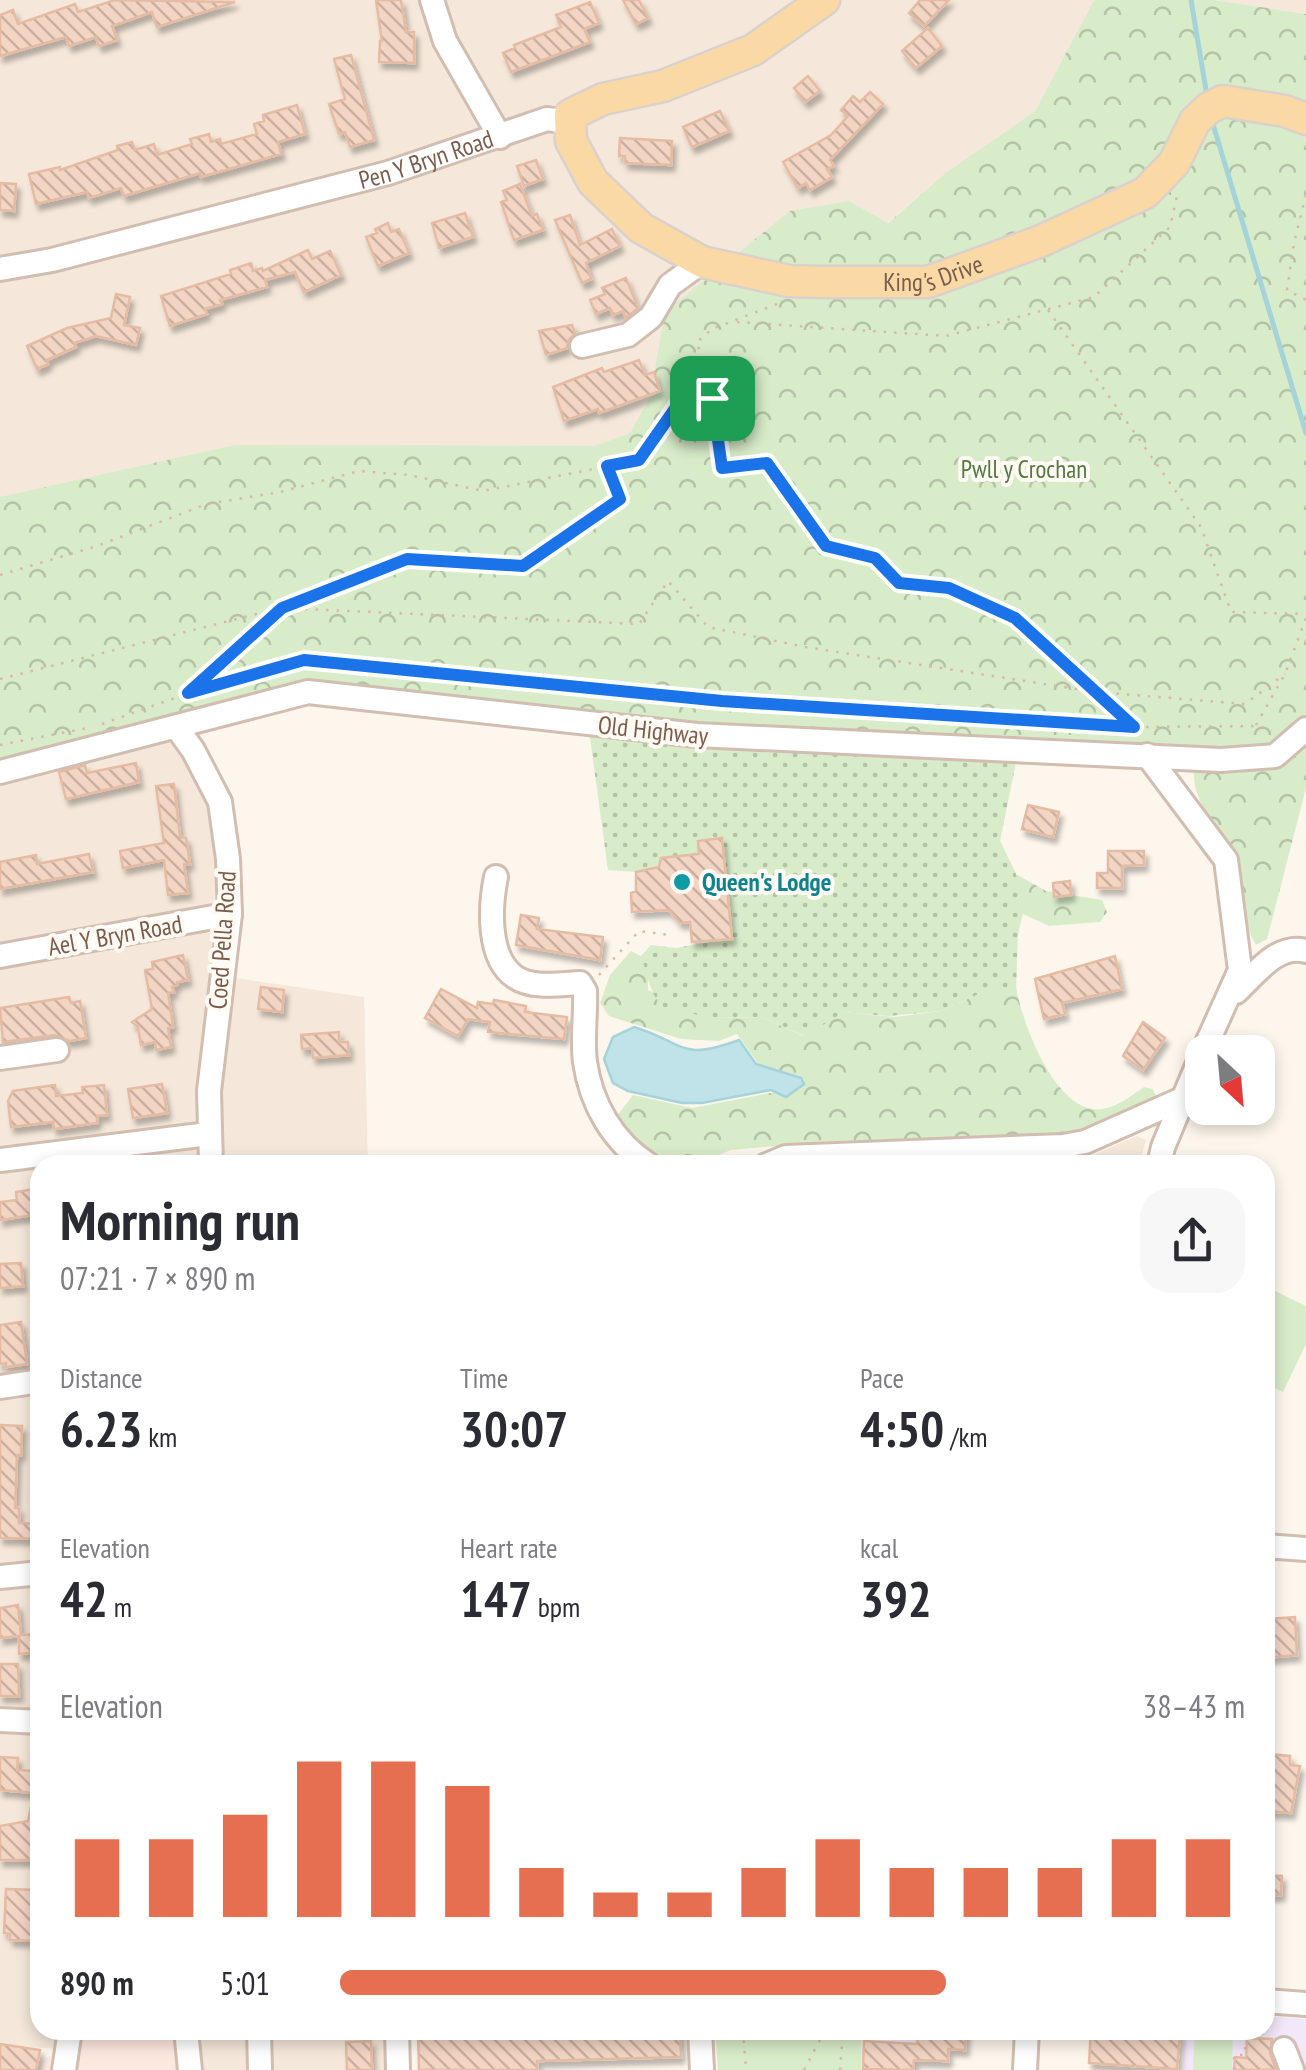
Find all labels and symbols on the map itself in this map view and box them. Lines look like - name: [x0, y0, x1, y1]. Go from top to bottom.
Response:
- street label: Pen Y Bryn Road: [355, 122, 497, 196]
- street label: King's Drive: [883, 247, 987, 298]
- pin: [670, 356, 755, 441]
- park label: Pwll y Crochan: [961, 453, 1087, 485]
- street label: Old Highway: [596, 708, 710, 752]
- place label: Queen's Lodge: [702, 866, 831, 898]
- street label: Coed Pella Road: [201, 870, 243, 1010]
- marker: Queen's Lodge: [671, 871, 693, 893]
- street label: Ael Y Bryn Road: [45, 907, 185, 963]
- north arrow: [1185, 1035, 1275, 1125]

